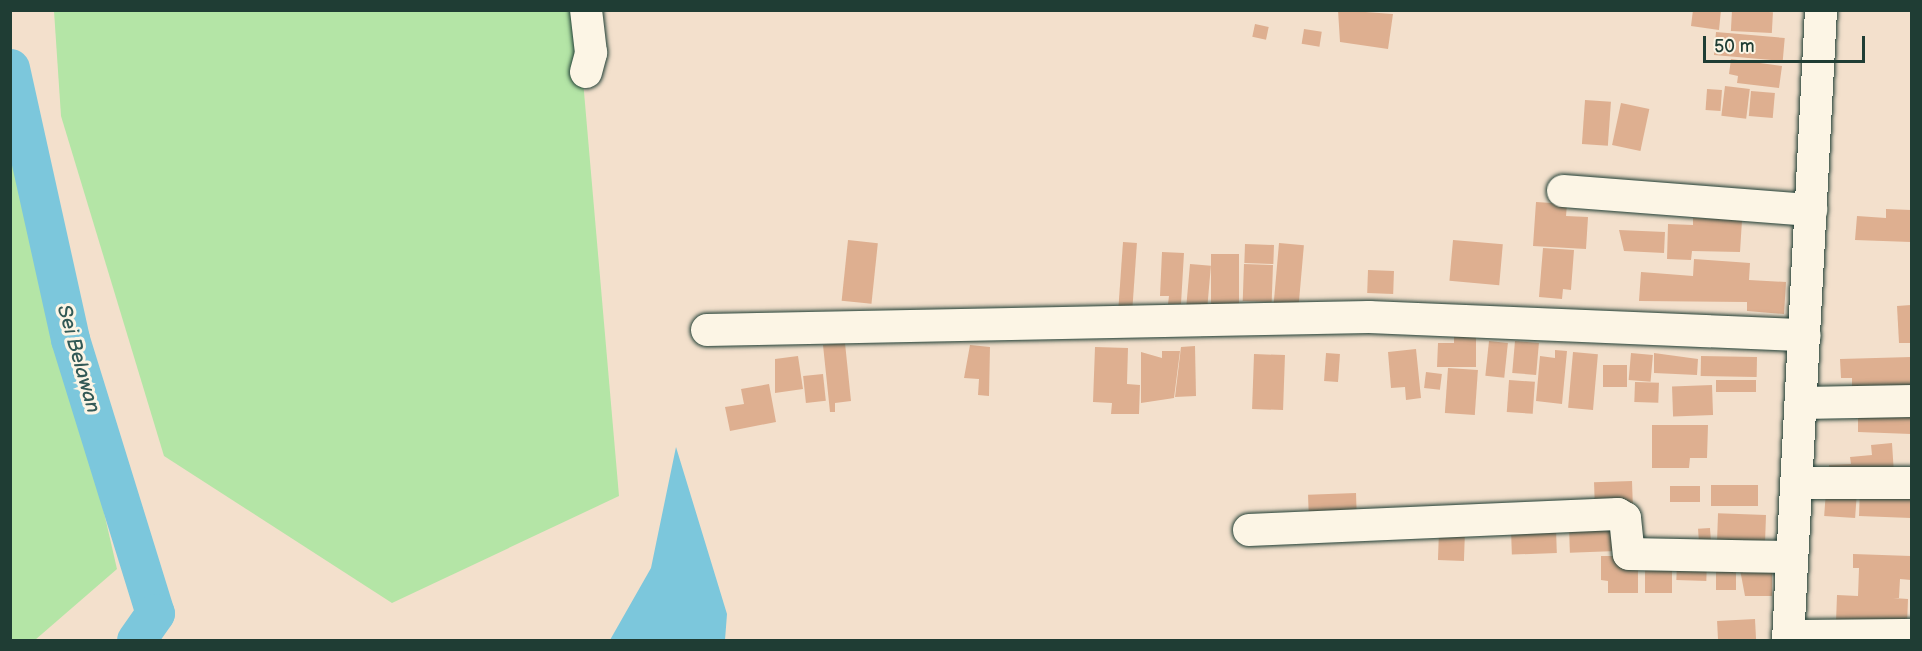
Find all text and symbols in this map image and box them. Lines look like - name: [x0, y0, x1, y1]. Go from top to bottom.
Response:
- scale bar: [1706, 24, 1868, 62]
- text: 50 m: [1714, 36, 1755, 57]
- water label: Sei Belawan: [51, 302, 105, 416]

